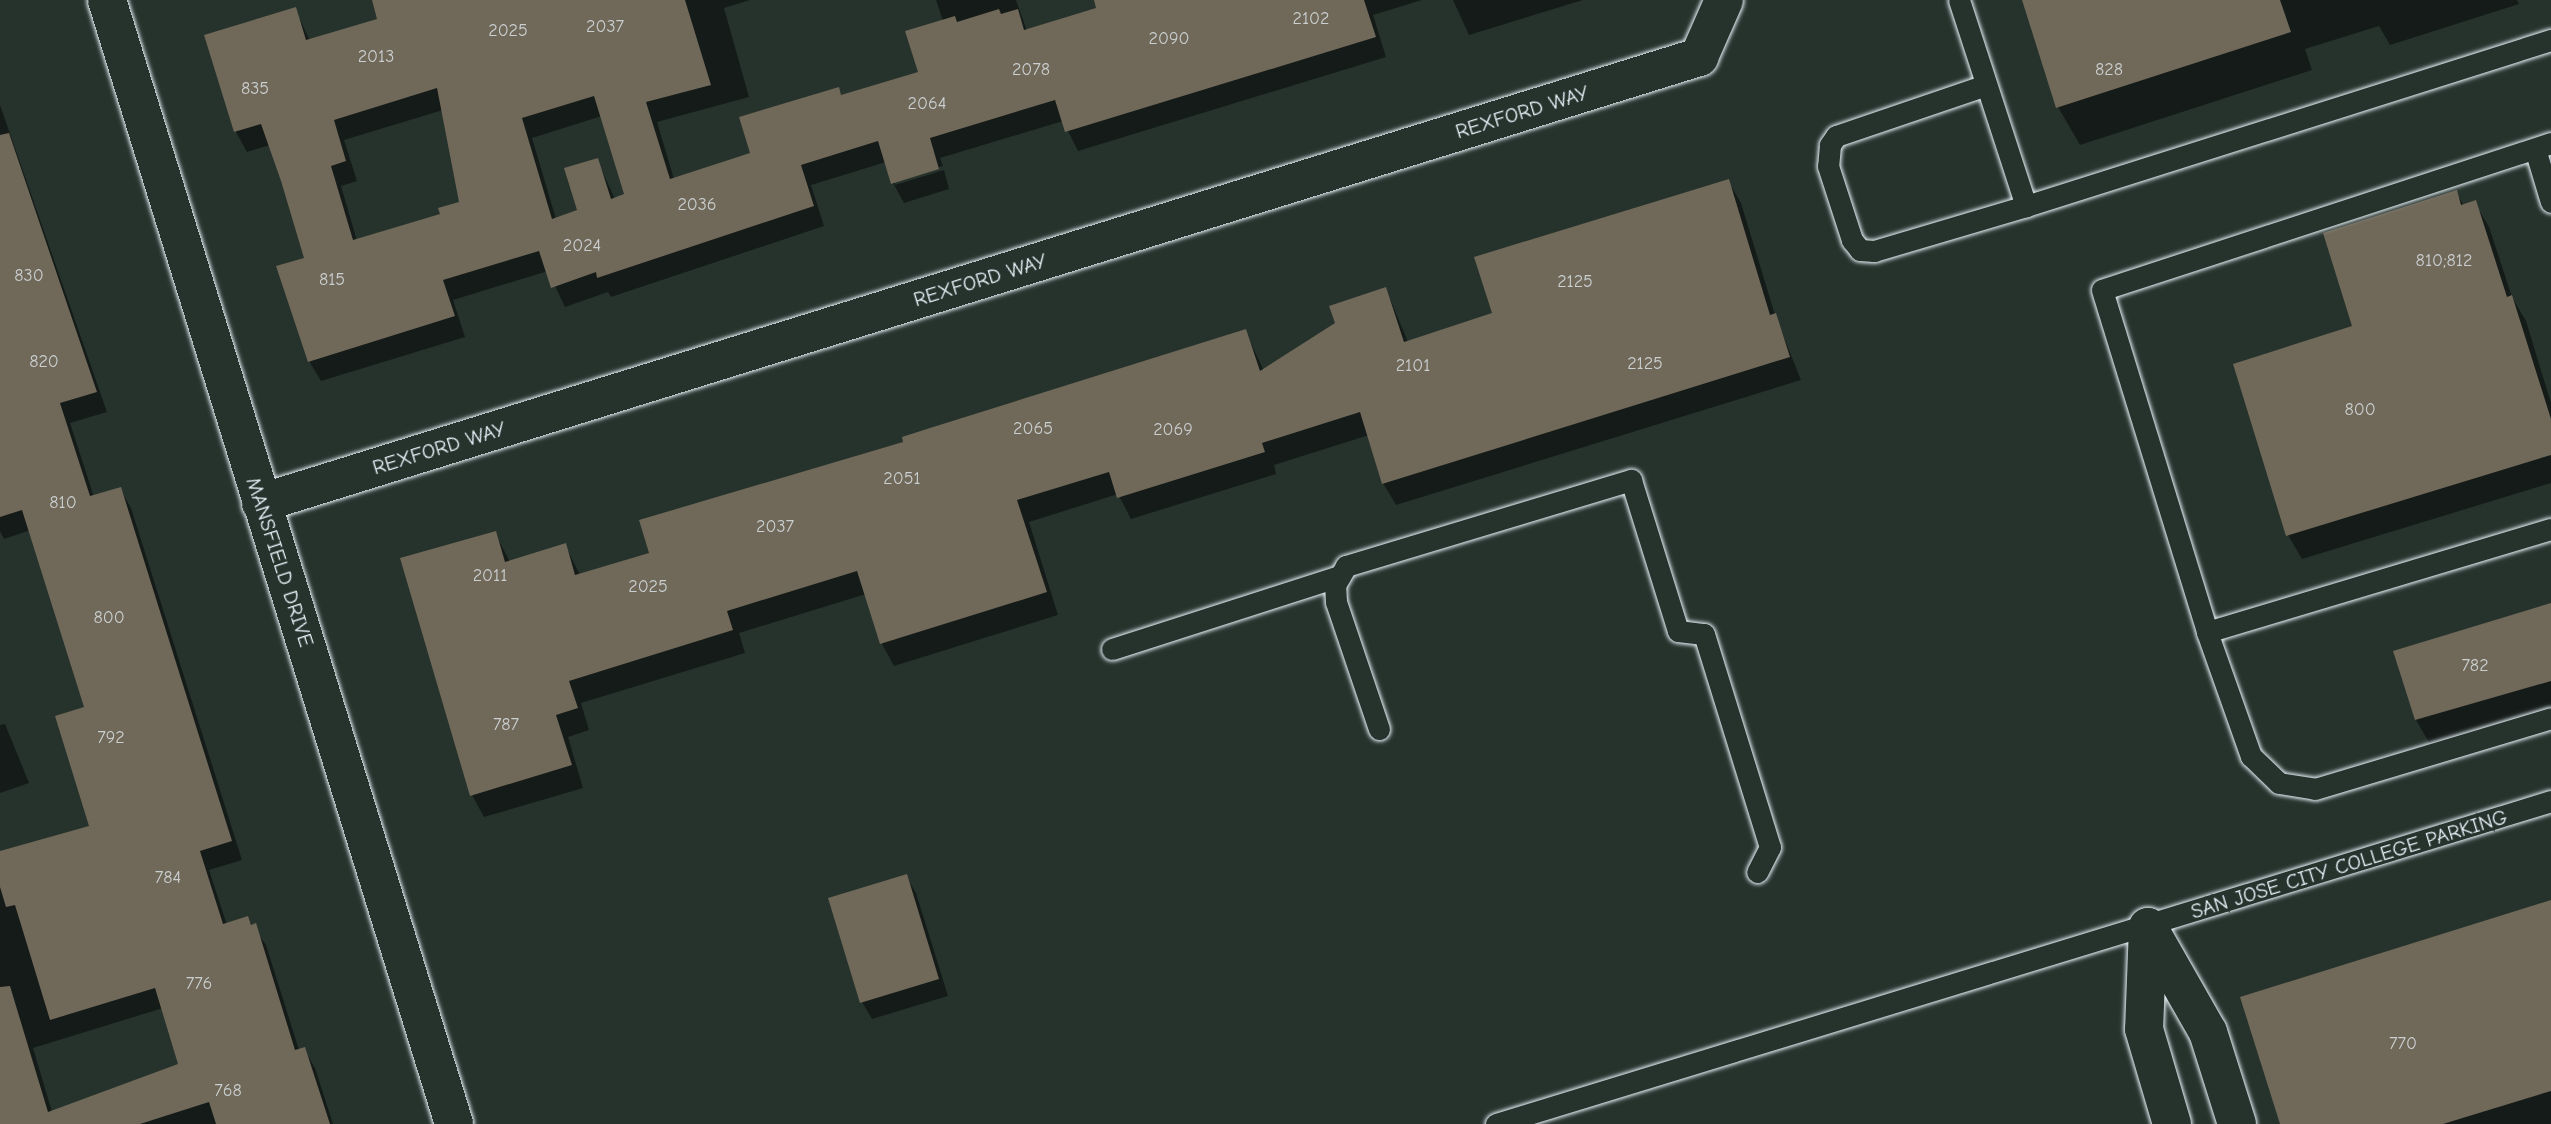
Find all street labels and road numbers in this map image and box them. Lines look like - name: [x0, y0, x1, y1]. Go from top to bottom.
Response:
- street label: REXFORD WAY: [1452, 80, 1592, 144]
- street label: REXFORD WAY: [910, 248, 1050, 312]
- street label: REXFORD WAY: [369, 416, 509, 480]
- street label: MANSFIELD DRIVE: [241, 474, 319, 650]
- street label: SAN JOSE CITY COLLEGE PARKING: [2188, 804, 2510, 924]

